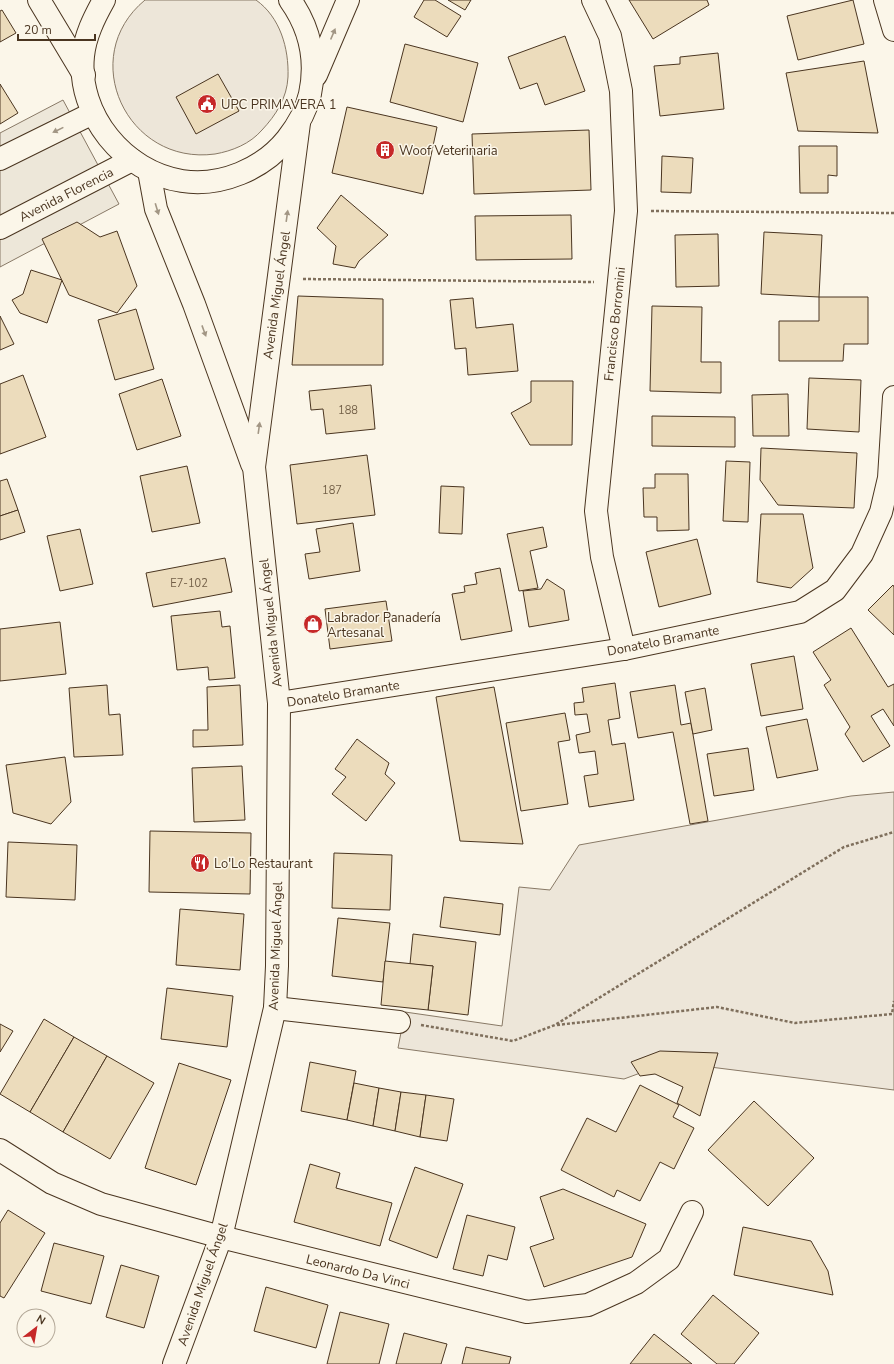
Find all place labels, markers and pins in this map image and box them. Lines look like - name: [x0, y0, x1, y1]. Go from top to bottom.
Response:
- public building icon: UPC PRIMAVERA 1: [196, 93, 218, 115]
- place label: UPC PRIMAVERA 1: [221, 96, 337, 114]
- building icon: Woof Veterinaria: [374, 139, 396, 161]
- place label: Woof Veterinaria: [399, 142, 498, 160]
- place label: Labrador Panadería Artesanal: [327, 609, 441, 642]
- shop icon: Labrador Panadería Artesanal: [302, 613, 324, 635]
- restaurant icon: Lo'Lo Restaurant: [189, 852, 211, 874]
- place label: Lo'Lo Restaurant: [214, 855, 313, 873]

